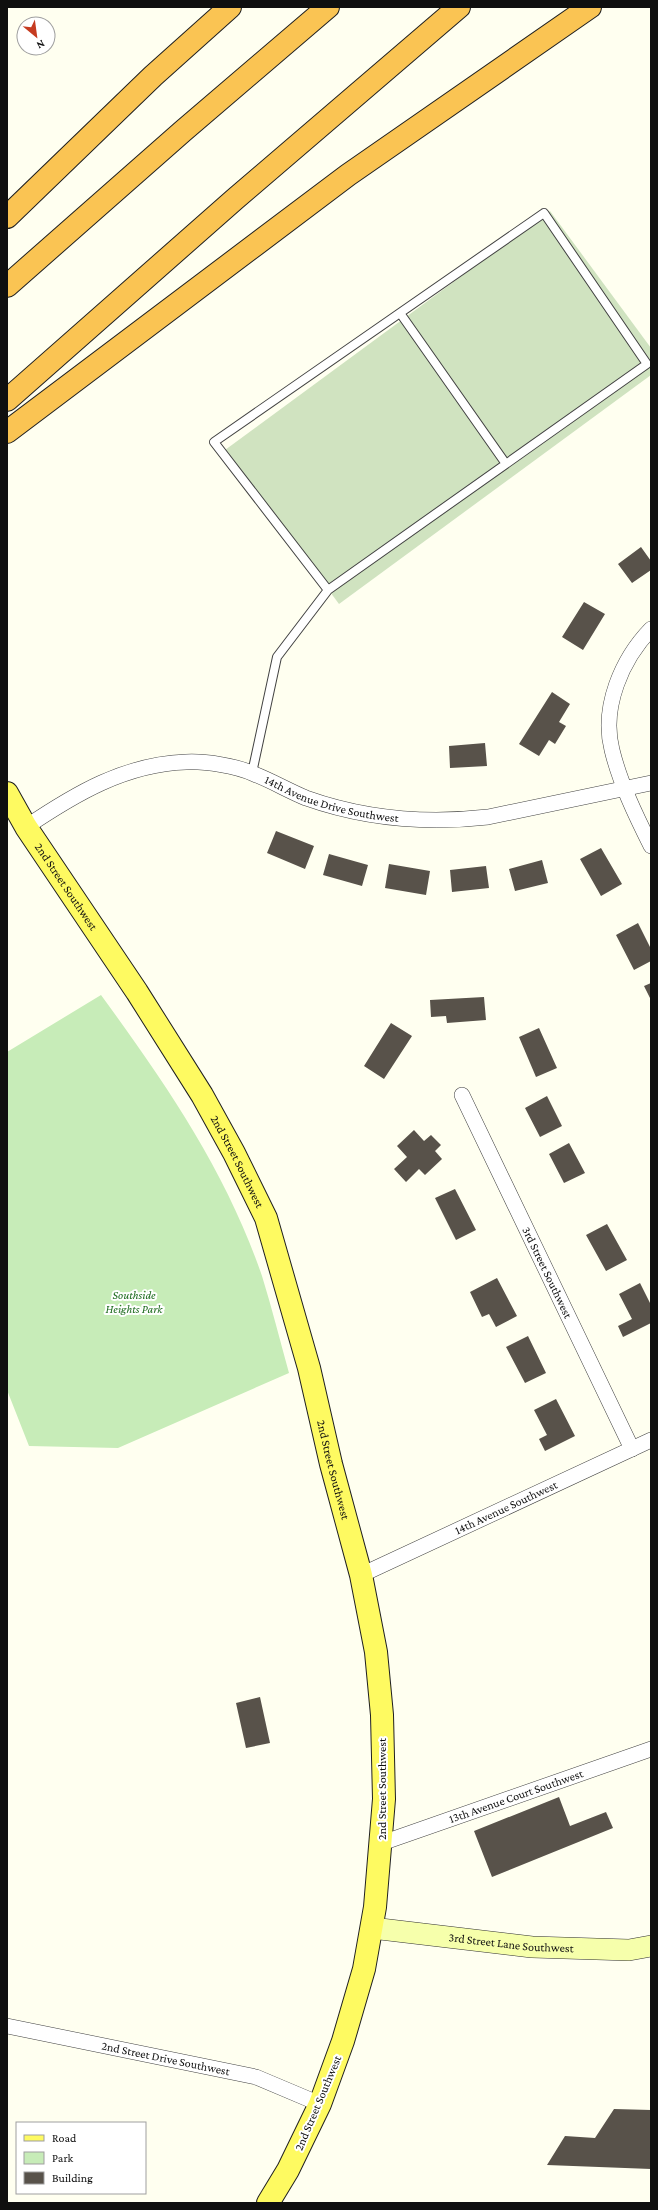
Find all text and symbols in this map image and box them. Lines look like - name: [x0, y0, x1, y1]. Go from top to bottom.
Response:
- north arrow: [16, 16, 56, 56]
- text: N: [34, 38, 47, 52]
- street label: 14th Avenue Drive Southwest: [262, 772, 400, 825]
- street label: 2nd Street Southwest: [32, 840, 101, 934]
- street label: 2nd Street Southwest: [208, 1113, 267, 1211]
- street label: 3rd Street Southwest: [519, 1225, 576, 1322]
- park label: Southside Heights Park: [105, 1288, 163, 1316]
- street label: 2nd Street Southwest: [314, 1419, 353, 1522]
- street label: 14th Avenue Southwest: [453, 1477, 560, 1537]
- street label: 2nd Street Southwest: [375, 1737, 389, 1840]
- street label: 13th Avenue Court Southwest: [447, 1766, 586, 1826]
- street label: 3rd Street Lane Southwest: [448, 1930, 575, 1955]
- street label: 2nd Street Drive Southwest: [100, 2039, 232, 2079]
- street label: 2nd Street Southwest: [292, 2052, 345, 2153]
- legend: [16, 2122, 146, 2194]
- text: Road: [52, 2131, 77, 2145]
- text: Park: [52, 2151, 74, 2165]
- text: Building: [52, 2171, 93, 2185]

